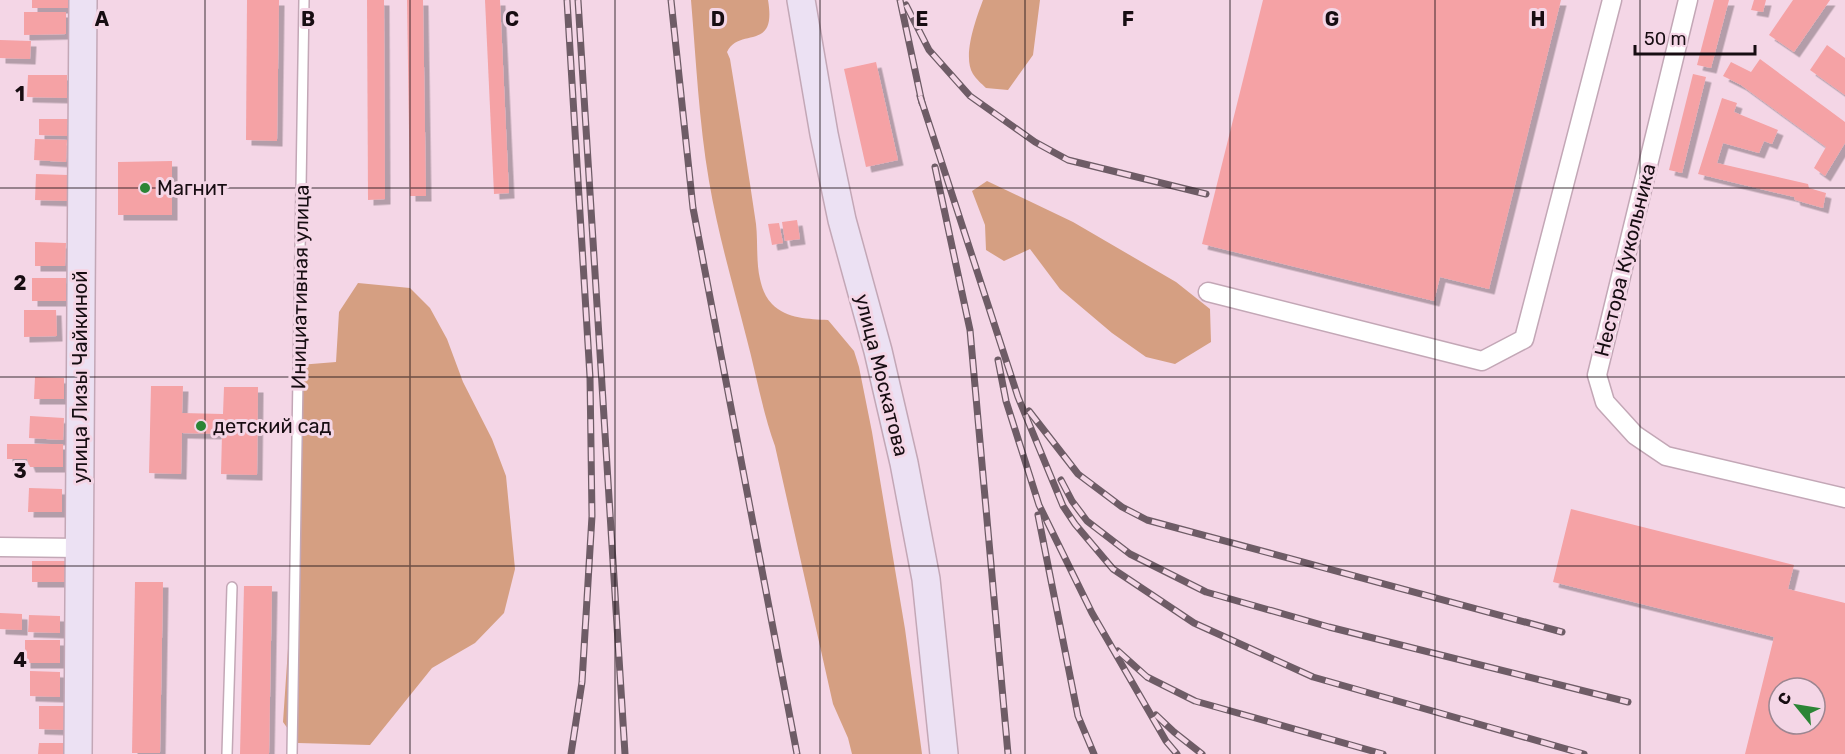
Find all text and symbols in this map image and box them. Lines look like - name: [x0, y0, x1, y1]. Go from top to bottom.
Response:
- text: A: [95, 7, 110, 31]
- text: B: [301, 7, 315, 31]
- text: C: [505, 7, 519, 31]
- text: D: [711, 7, 725, 31]
- text: E: [916, 7, 928, 31]
- text: F: [1122, 7, 1134, 31]
- text: G: [1325, 7, 1339, 31]
- text: H: [1531, 7, 1545, 31]
- scale bar: [1635, 18, 1755, 56]
- text: 50 m: [1644, 28, 1687, 50]
- text: 1: [15, 82, 25, 106]
- street label: Нестора Кукольника: [1589, 161, 1661, 359]
- place label: Магнит: [157, 176, 227, 200]
- marker: Магнит: [138, 181, 152, 195]
- street label: Инициативная улица: [286, 184, 314, 390]
- street label: улица Лизы Чайкиной: [68, 270, 92, 484]
- text: 2: [14, 271, 27, 295]
- street label: улица Москатова: [850, 291, 914, 459]
- place label: детский сад: [213, 414, 332, 438]
- marker: детский сад: [194, 419, 208, 433]
- text: 3: [13, 459, 27, 483]
- text: 4: [13, 648, 27, 672]
- north arrow: [1767, 676, 1827, 736]
- text: С: [1773, 689, 1795, 708]

